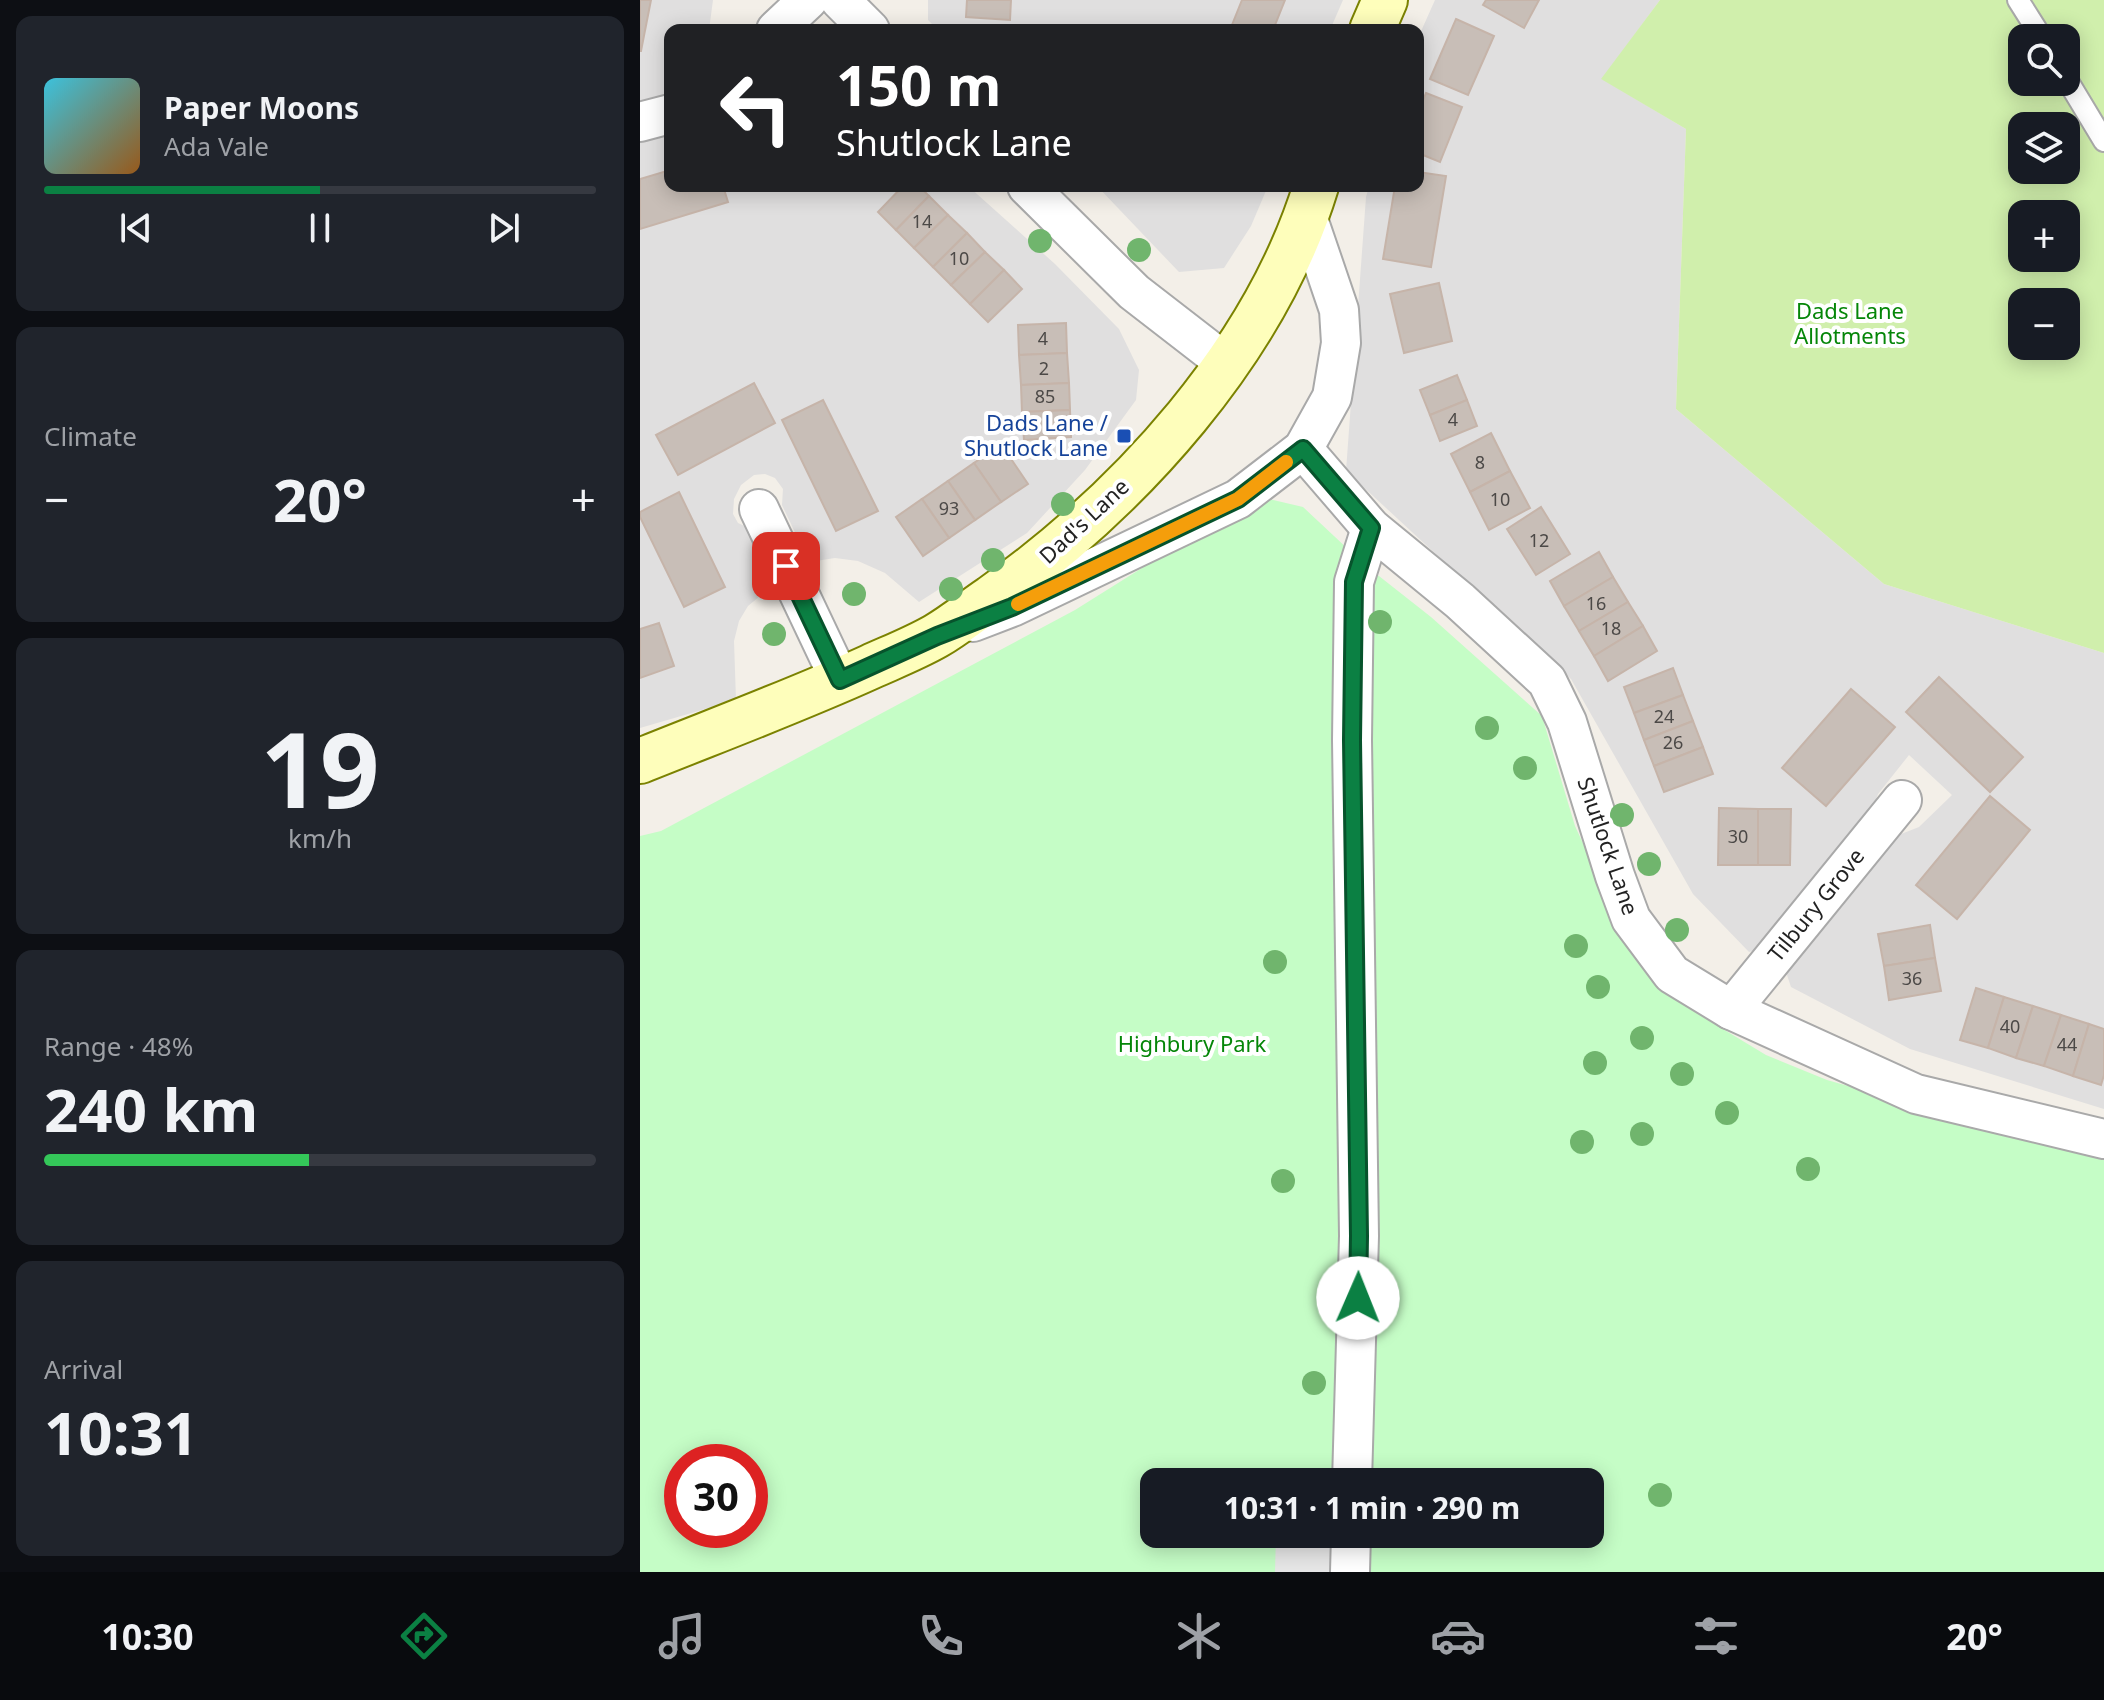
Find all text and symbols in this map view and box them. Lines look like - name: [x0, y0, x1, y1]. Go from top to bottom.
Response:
- map controls: [2008, 24, 2080, 360]
- button: search: [2008, 24, 2080, 96]
- text: 150 m: [836, 46, 1001, 122]
- icon: left: [704, 56, 808, 160]
- text: Paper Moons: [164, 87, 359, 128]
- button: layers: [2008, 112, 2080, 184]
- text: Shutlock Lane: [836, 118, 1072, 167]
- text: Ada Vale: [164, 128, 269, 164]
- button: +: [2008, 200, 2080, 272]
- icon: previous: [114, 206, 158, 250]
- icon: pause: [298, 206, 342, 250]
- icon: next: [482, 206, 526, 250]
- house number: 14: [912, 209, 932, 233]
- house number: 10: [949, 246, 969, 270]
- button: −: [2008, 288, 2080, 360]
- park label: Dads Lane Allotments: [1794, 295, 1906, 350]
- house number: 4: [1038, 326, 1048, 350]
- house number: 2: [1039, 356, 1049, 380]
- house number: 85: [1035, 384, 1055, 408]
- place label: Dads Lane / Shutlock Lane: [964, 407, 1108, 462]
- house number: 4: [1448, 407, 1458, 431]
- text: Climate: [44, 418, 137, 454]
- marker: Dads Lane / Shutlock Lane: [1115, 427, 1133, 445]
- house number: 8: [1475, 450, 1485, 474]
- text: 20°: [273, 458, 367, 540]
- text: −: [44, 469, 69, 529]
- text: +: [571, 469, 596, 529]
- street label: Dad's Lane: [1032, 471, 1135, 570]
- house number: 10: [1490, 487, 1510, 511]
- house number: 93: [939, 496, 959, 520]
- house number: 12: [1529, 528, 1549, 552]
- pin: [752, 532, 820, 600]
- icon: arrive: [764, 544, 808, 588]
- house number: 16: [1586, 591, 1606, 615]
- house number: 18: [1601, 616, 1621, 640]
- text: 19: [261, 697, 379, 838]
- house number: 24: [1654, 704, 1674, 728]
- house number: 26: [1663, 730, 1683, 754]
- street label: Shutlock Lane: [1571, 773, 1647, 919]
- text: km/h: [288, 820, 352, 856]
- house number: 30: [1728, 824, 1748, 848]
- street label: Tilbury Grove: [1760, 841, 1870, 967]
- house number: 36: [1902, 966, 1922, 990]
- house number: 40: [2000, 1014, 2020, 1038]
- text: Range · 48%: [44, 1028, 193, 1064]
- park label: Highbury Park: [1118, 1028, 1267, 1058]
- house number: 44: [2057, 1032, 2077, 1056]
- text: 240 km: [44, 1068, 258, 1150]
- position arrow: [1316, 1256, 1400, 1340]
- text: Arrival: [44, 1351, 123, 1387]
- text: 10:31: [44, 1391, 198, 1473]
- speed limit sign: 30: [664, 1444, 768, 1548]
- text: 10:31 · 1 min · 290 m: [1224, 1487, 1520, 1528]
- icon: directions: [396, 1608, 452, 1664]
- icon: music: [654, 1608, 710, 1664]
- icon: phone: [913, 1608, 969, 1664]
- icon: climate: [1171, 1608, 1227, 1664]
- icon: car: [1430, 1608, 1486, 1664]
- icon: filters: [1688, 1608, 1744, 1664]
- text: 10:30: [101, 1612, 194, 1661]
- text: 20°: [1946, 1612, 2003, 1661]

